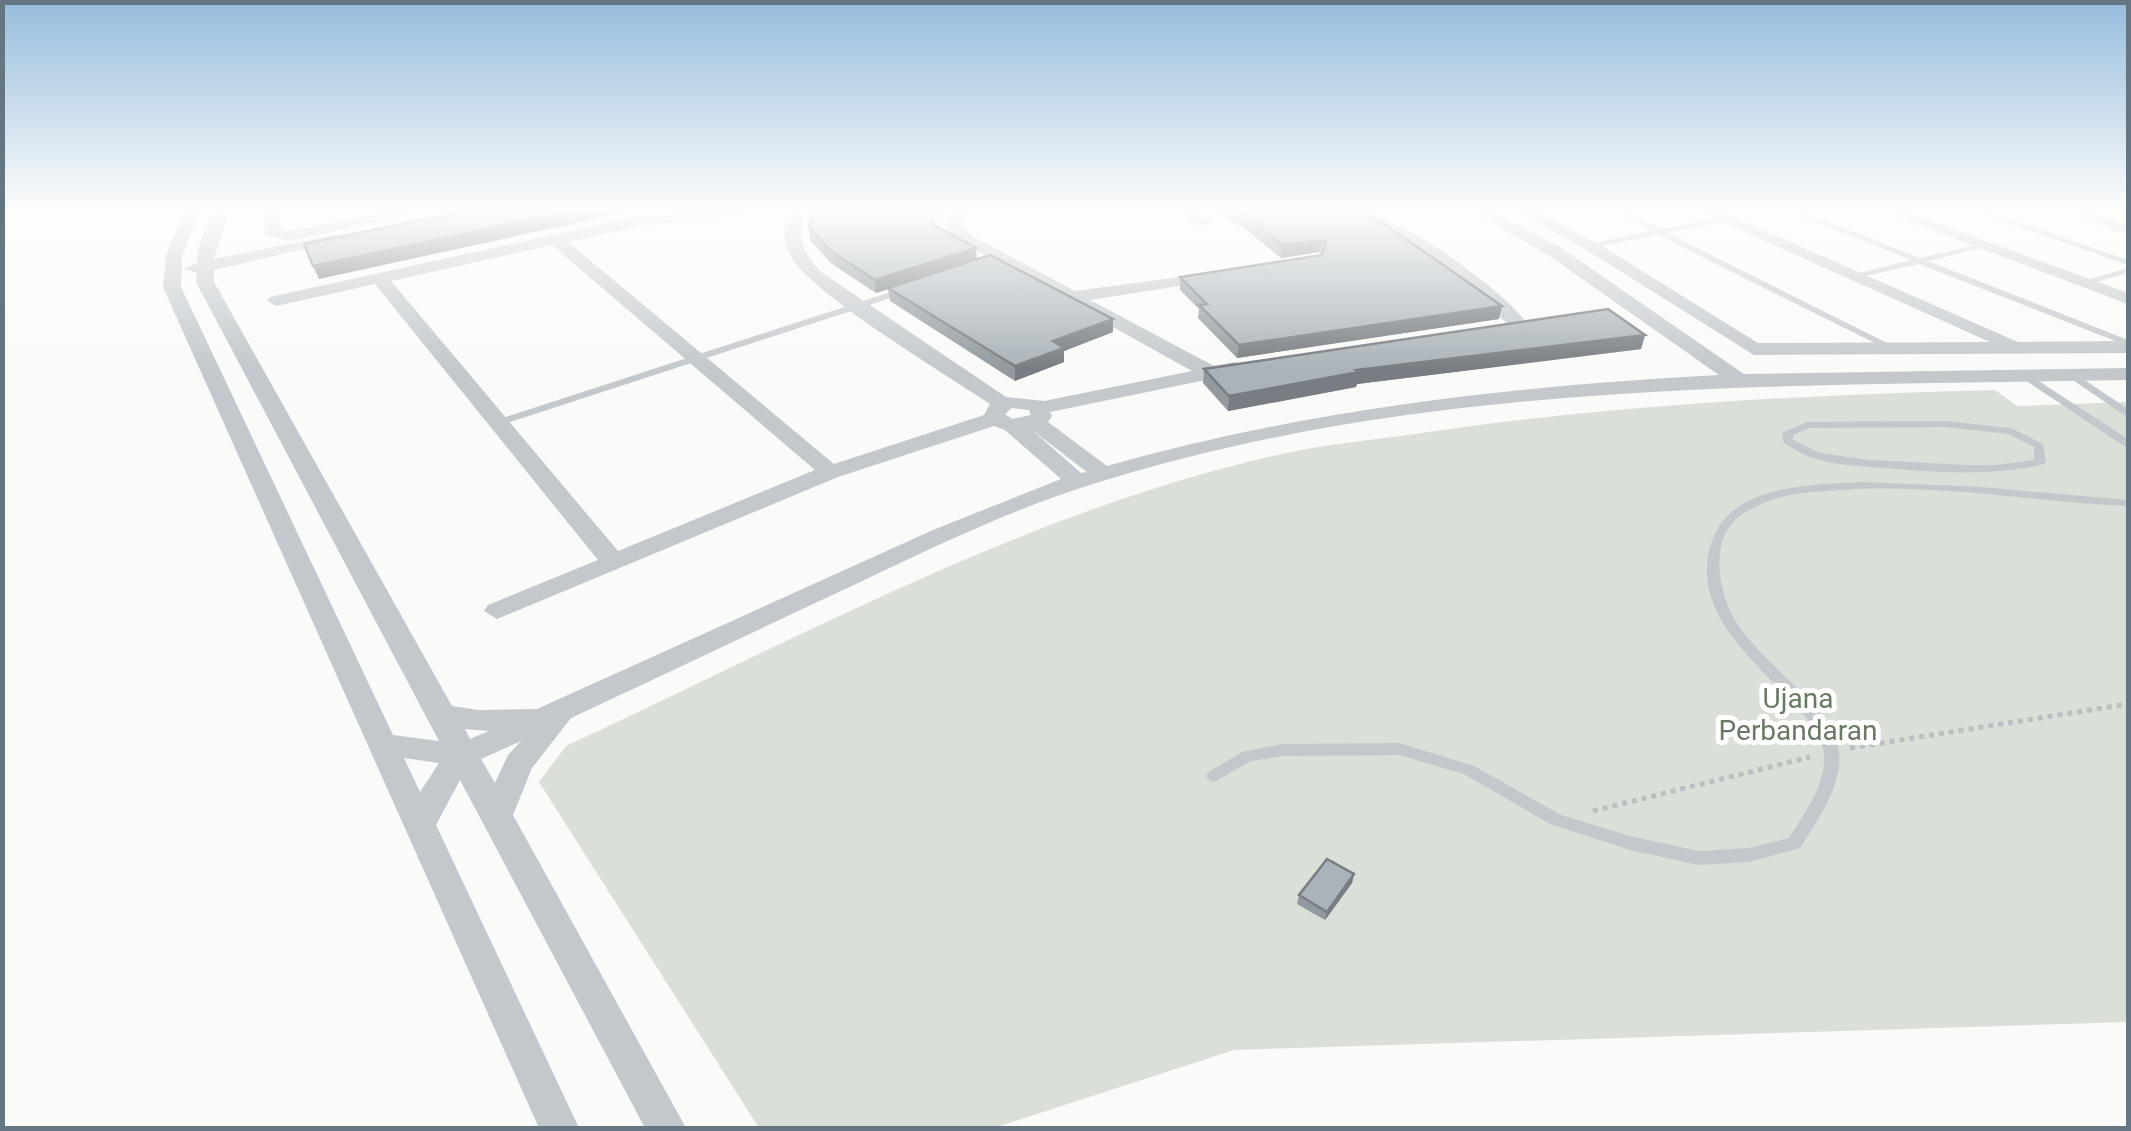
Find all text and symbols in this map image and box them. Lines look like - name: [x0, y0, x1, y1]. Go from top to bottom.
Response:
- park label: Ujana Perbandaran: [1719, 682, 1877, 747]

